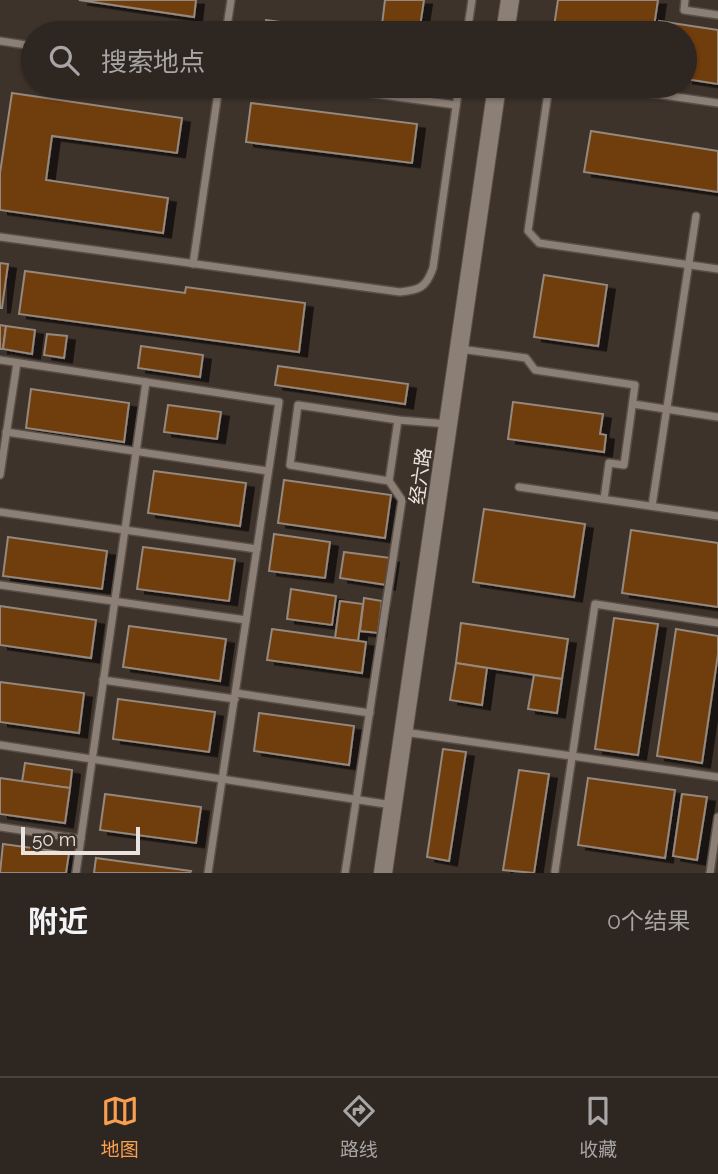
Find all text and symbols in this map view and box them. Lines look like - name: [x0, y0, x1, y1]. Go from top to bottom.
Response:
- search box: [21, 21, 697, 98]
- icon: search: [45, 41, 83, 79]
- text: 搜索地点: [101, 47, 205, 77]
- street label: 经六路: [405, 446, 435, 506]
- scale bar: [21, 824, 140, 856]
- text: 50 m: [32, 828, 76, 850]
- text: 附近: [28, 904, 88, 939]
- text: 0个结果: [607, 907, 690, 934]
- tab: 地图: [101, 1092, 139, 1161]
- tab: 路线: [340, 1092, 378, 1161]
- tab: 收藏: [579, 1092, 617, 1161]

